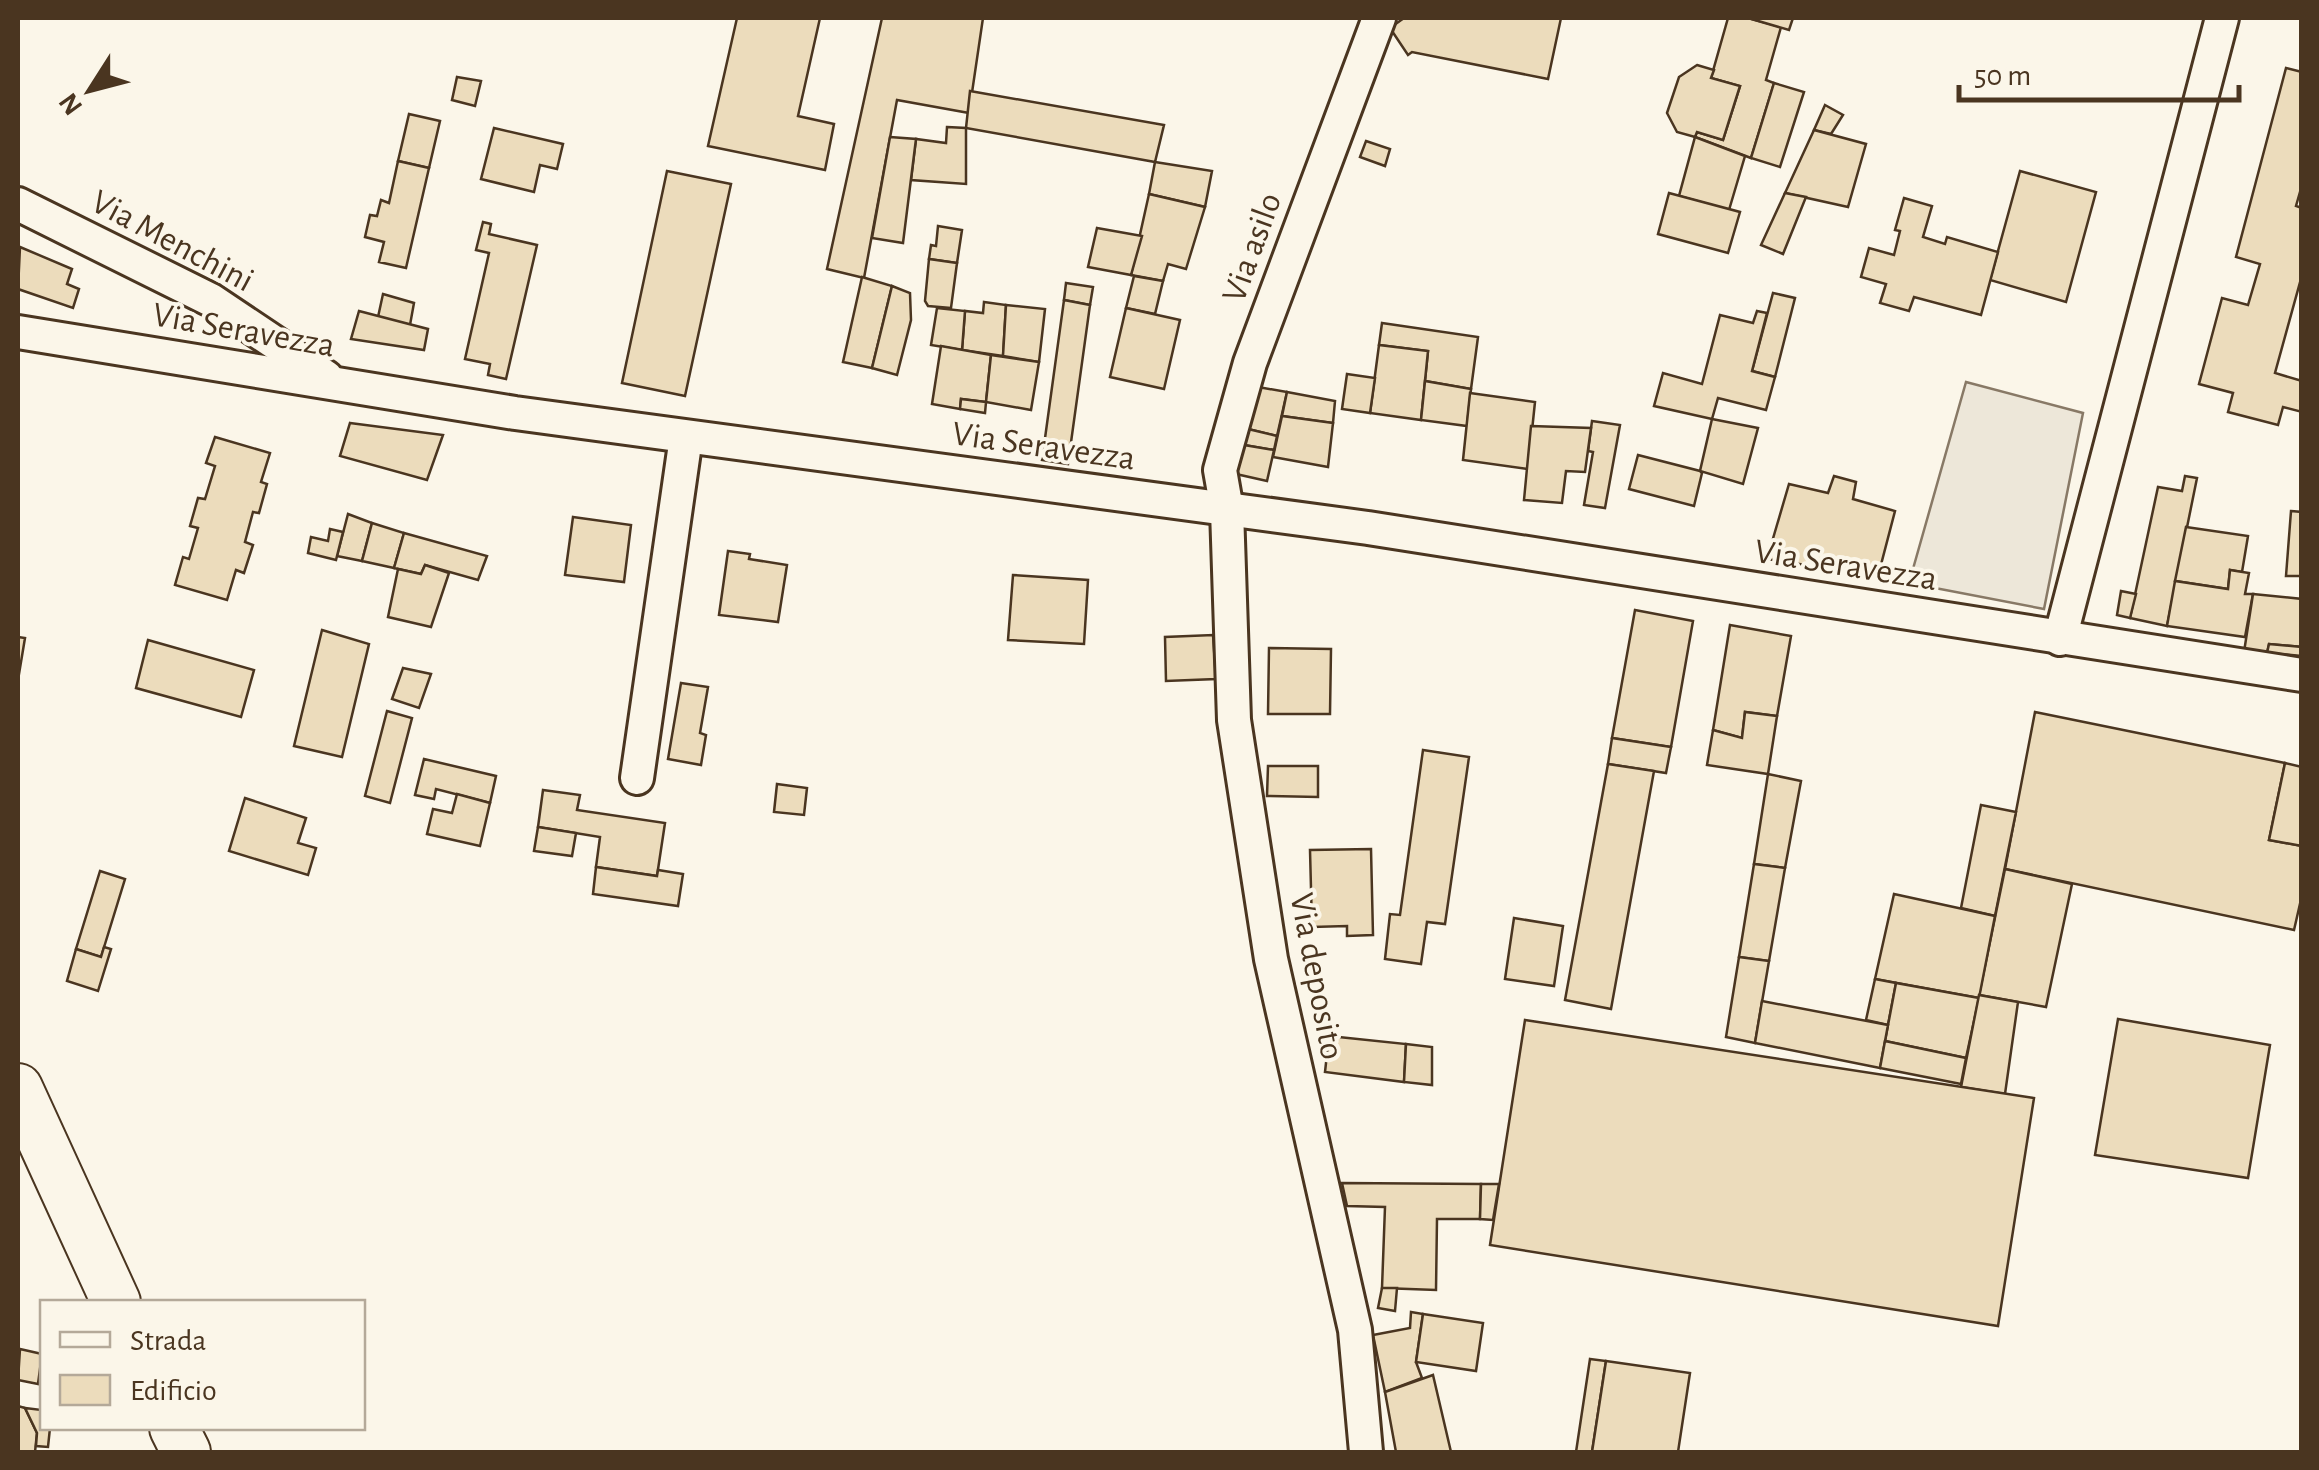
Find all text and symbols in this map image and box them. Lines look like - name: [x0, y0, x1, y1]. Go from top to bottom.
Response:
- north arrow: [40, 40, 140, 140]
- scale bar: [1959, 40, 2239, 102]
- text: 50 m: [1974, 61, 2031, 91]
- text: N: [54, 87, 88, 120]
- street label: Via Menchini: [86, 184, 259, 299]
- street label: Via asilo: [1217, 188, 1288, 307]
- street label: Via Seravezza: [150, 297, 338, 364]
- street label: Via Seravezza: [950, 416, 1137, 477]
- street label: Via Seravezza: [1752, 534, 1939, 597]
- street label: Via deposito: [1283, 890, 1350, 1062]
- legend: [40, 1300, 365, 1430]
- text: Strada: [130, 1326, 206, 1356]
- text: Edificio: [130, 1376, 217, 1406]

